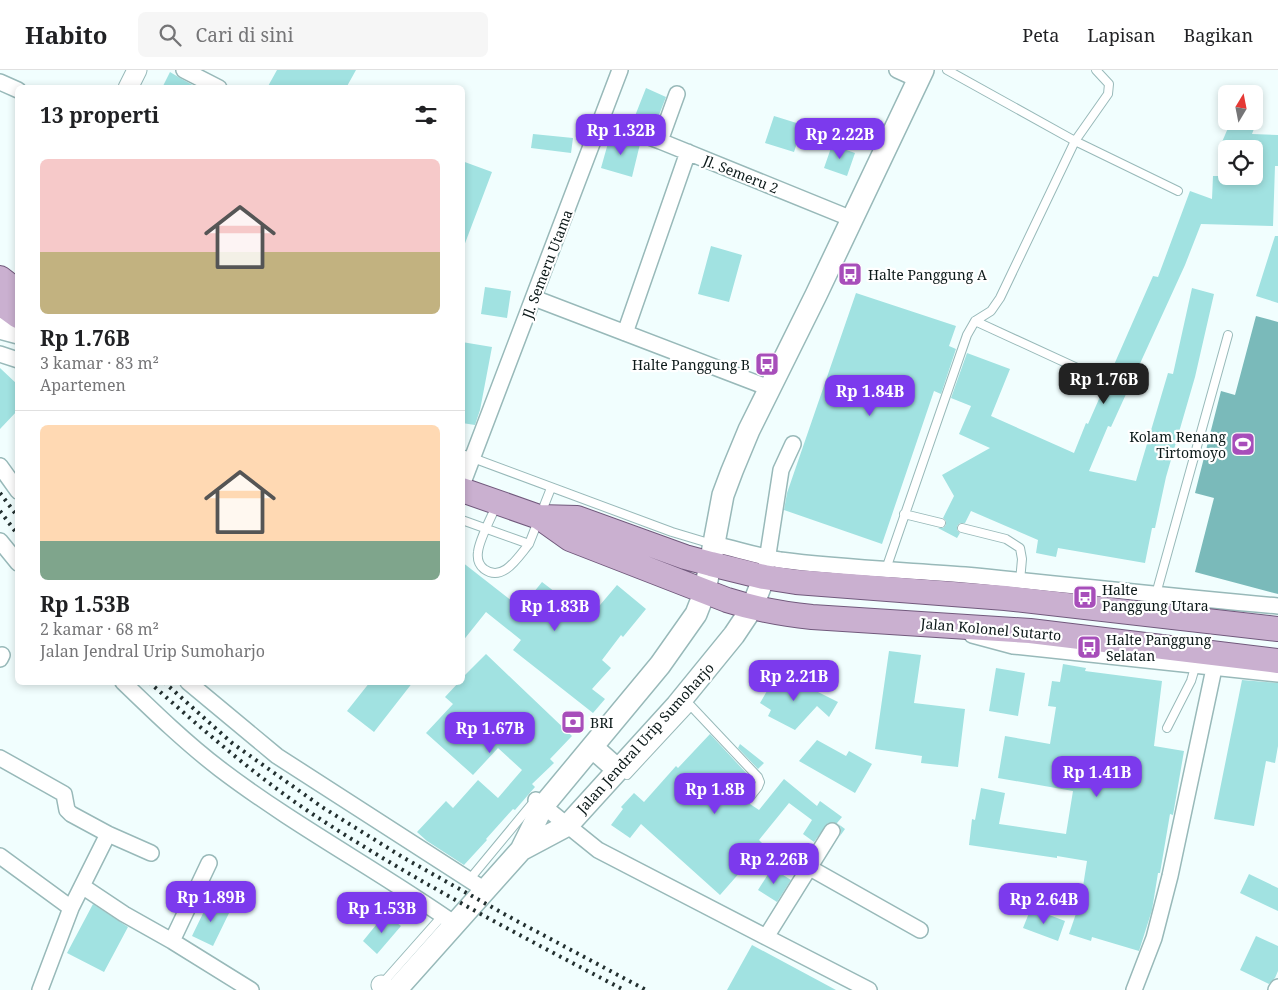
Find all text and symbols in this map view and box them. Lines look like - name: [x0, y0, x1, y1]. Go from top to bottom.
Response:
- search box: [138, 12, 488, 57]
- text: Habito: [25, 18, 108, 51]
- icon: search: [156, 21, 184, 49]
- text: Cari di sini: [196, 22, 294, 48]
- text: Peta: [1022, 23, 1059, 47]
- text: Lapisan: [1087, 23, 1155, 47]
- text: Bagikan: [1183, 23, 1253, 47]
- north arrow: [1218, 85, 1262, 130]
- map controls: [1218, 85, 1263, 185]
- text: 13 properti: [40, 101, 159, 129]
- icon: filters: [412, 101, 440, 129]
- pin: Rp 1.32B: [569, 114, 673, 156]
- pin: Rp 2.22B: [788, 118, 892, 160]
- text: Rp 1.32B: [587, 119, 655, 141]
- text: Rp 2.22B: [806, 123, 874, 145]
- button: locate: [1218, 140, 1263, 185]
- street label: Jl. Semeru 2: [700, 150, 781, 198]
- icon: home: [195, 192, 285, 282]
- street label: Jl. Semeru Utama: [517, 207, 577, 322]
- bus stop icon: Halte Panggung A: [837, 261, 863, 287]
- place label: Halte Panggung A: [868, 265, 987, 284]
- text: Rp 1.76B: [40, 324, 130, 352]
- bus stop icon: Halte Panggung B: [754, 351, 780, 377]
- text: 3 kamar · 83 m²: [40, 352, 159, 374]
- place label: Halte Panggung B: [632, 355, 750, 374]
- pin: Rp 1.76B: [1052, 362, 1156, 405]
- text: Rp 1.76B: [1070, 368, 1138, 390]
- text: Apartemen: [40, 374, 126, 396]
- pin: Rp 1.84B: [818, 374, 922, 417]
- text: Rp 1.84B: [836, 380, 904, 402]
- place label: Kolam Renang Tirtomoyo: [1129, 427, 1226, 462]
- sports icon: Kolam Renang Tirtomoyo: [1230, 431, 1256, 457]
- icon: home: [195, 457, 285, 547]
- place label: Halte Panggung Utara: [1102, 580, 1209, 615]
- bus stop icon: Halte Panggung Utara: [1072, 584, 1098, 610]
- text: Rp 1.53B: [40, 590, 130, 618]
- pin: Rp 1.83B: [503, 590, 607, 632]
- text: Rp 1.83B: [521, 595, 589, 617]
- street label: Jalan Kolonel Sutarto: [919, 613, 1062, 645]
- text: 2 kamar · 68 m²: [40, 618, 159, 640]
- place label: Halte Panggung Selatan: [1106, 630, 1212, 665]
- bus stop icon: Halte Panggung Selatan: [1076, 634, 1102, 660]
- text: Jalan Jendral Urip Sumoharjo: [40, 640, 265, 662]
- street label: Jalan Jendral Urip Sumoharjo: [571, 658, 718, 818]
- pin: Rp 2.21B: [742, 660, 846, 702]
- text: Rp 2.21B: [760, 665, 828, 687]
- bank icon: BRI: [560, 709, 586, 735]
- pin: Rp 1.67B: [438, 712, 542, 754]
- place label: BRI: [590, 713, 613, 732]
- text: Rp 1.67B: [456, 717, 524, 739]
- pin: Rp 1.41B: [1045, 756, 1149, 798]
- text: Rp 1.41B: [1063, 761, 1131, 783]
- pin: Rp 1.8B: [669, 772, 761, 815]
- text: Rp 1.8B: [685, 778, 745, 800]
- pin: Rp 2.26B: [722, 842, 826, 885]
- text: Rp 2.26B: [740, 848, 808, 870]
- pin: Rp 1.89B: [159, 880, 263, 923]
- pin: Rp 2.64B: [992, 882, 1096, 925]
- text: Rp 1.89B: [177, 886, 245, 908]
- text: Rp 2.64B: [1010, 888, 1078, 910]
- pin: Rp 1.53B: [330, 892, 434, 934]
- text: Rp 1.53B: [348, 897, 416, 919]

